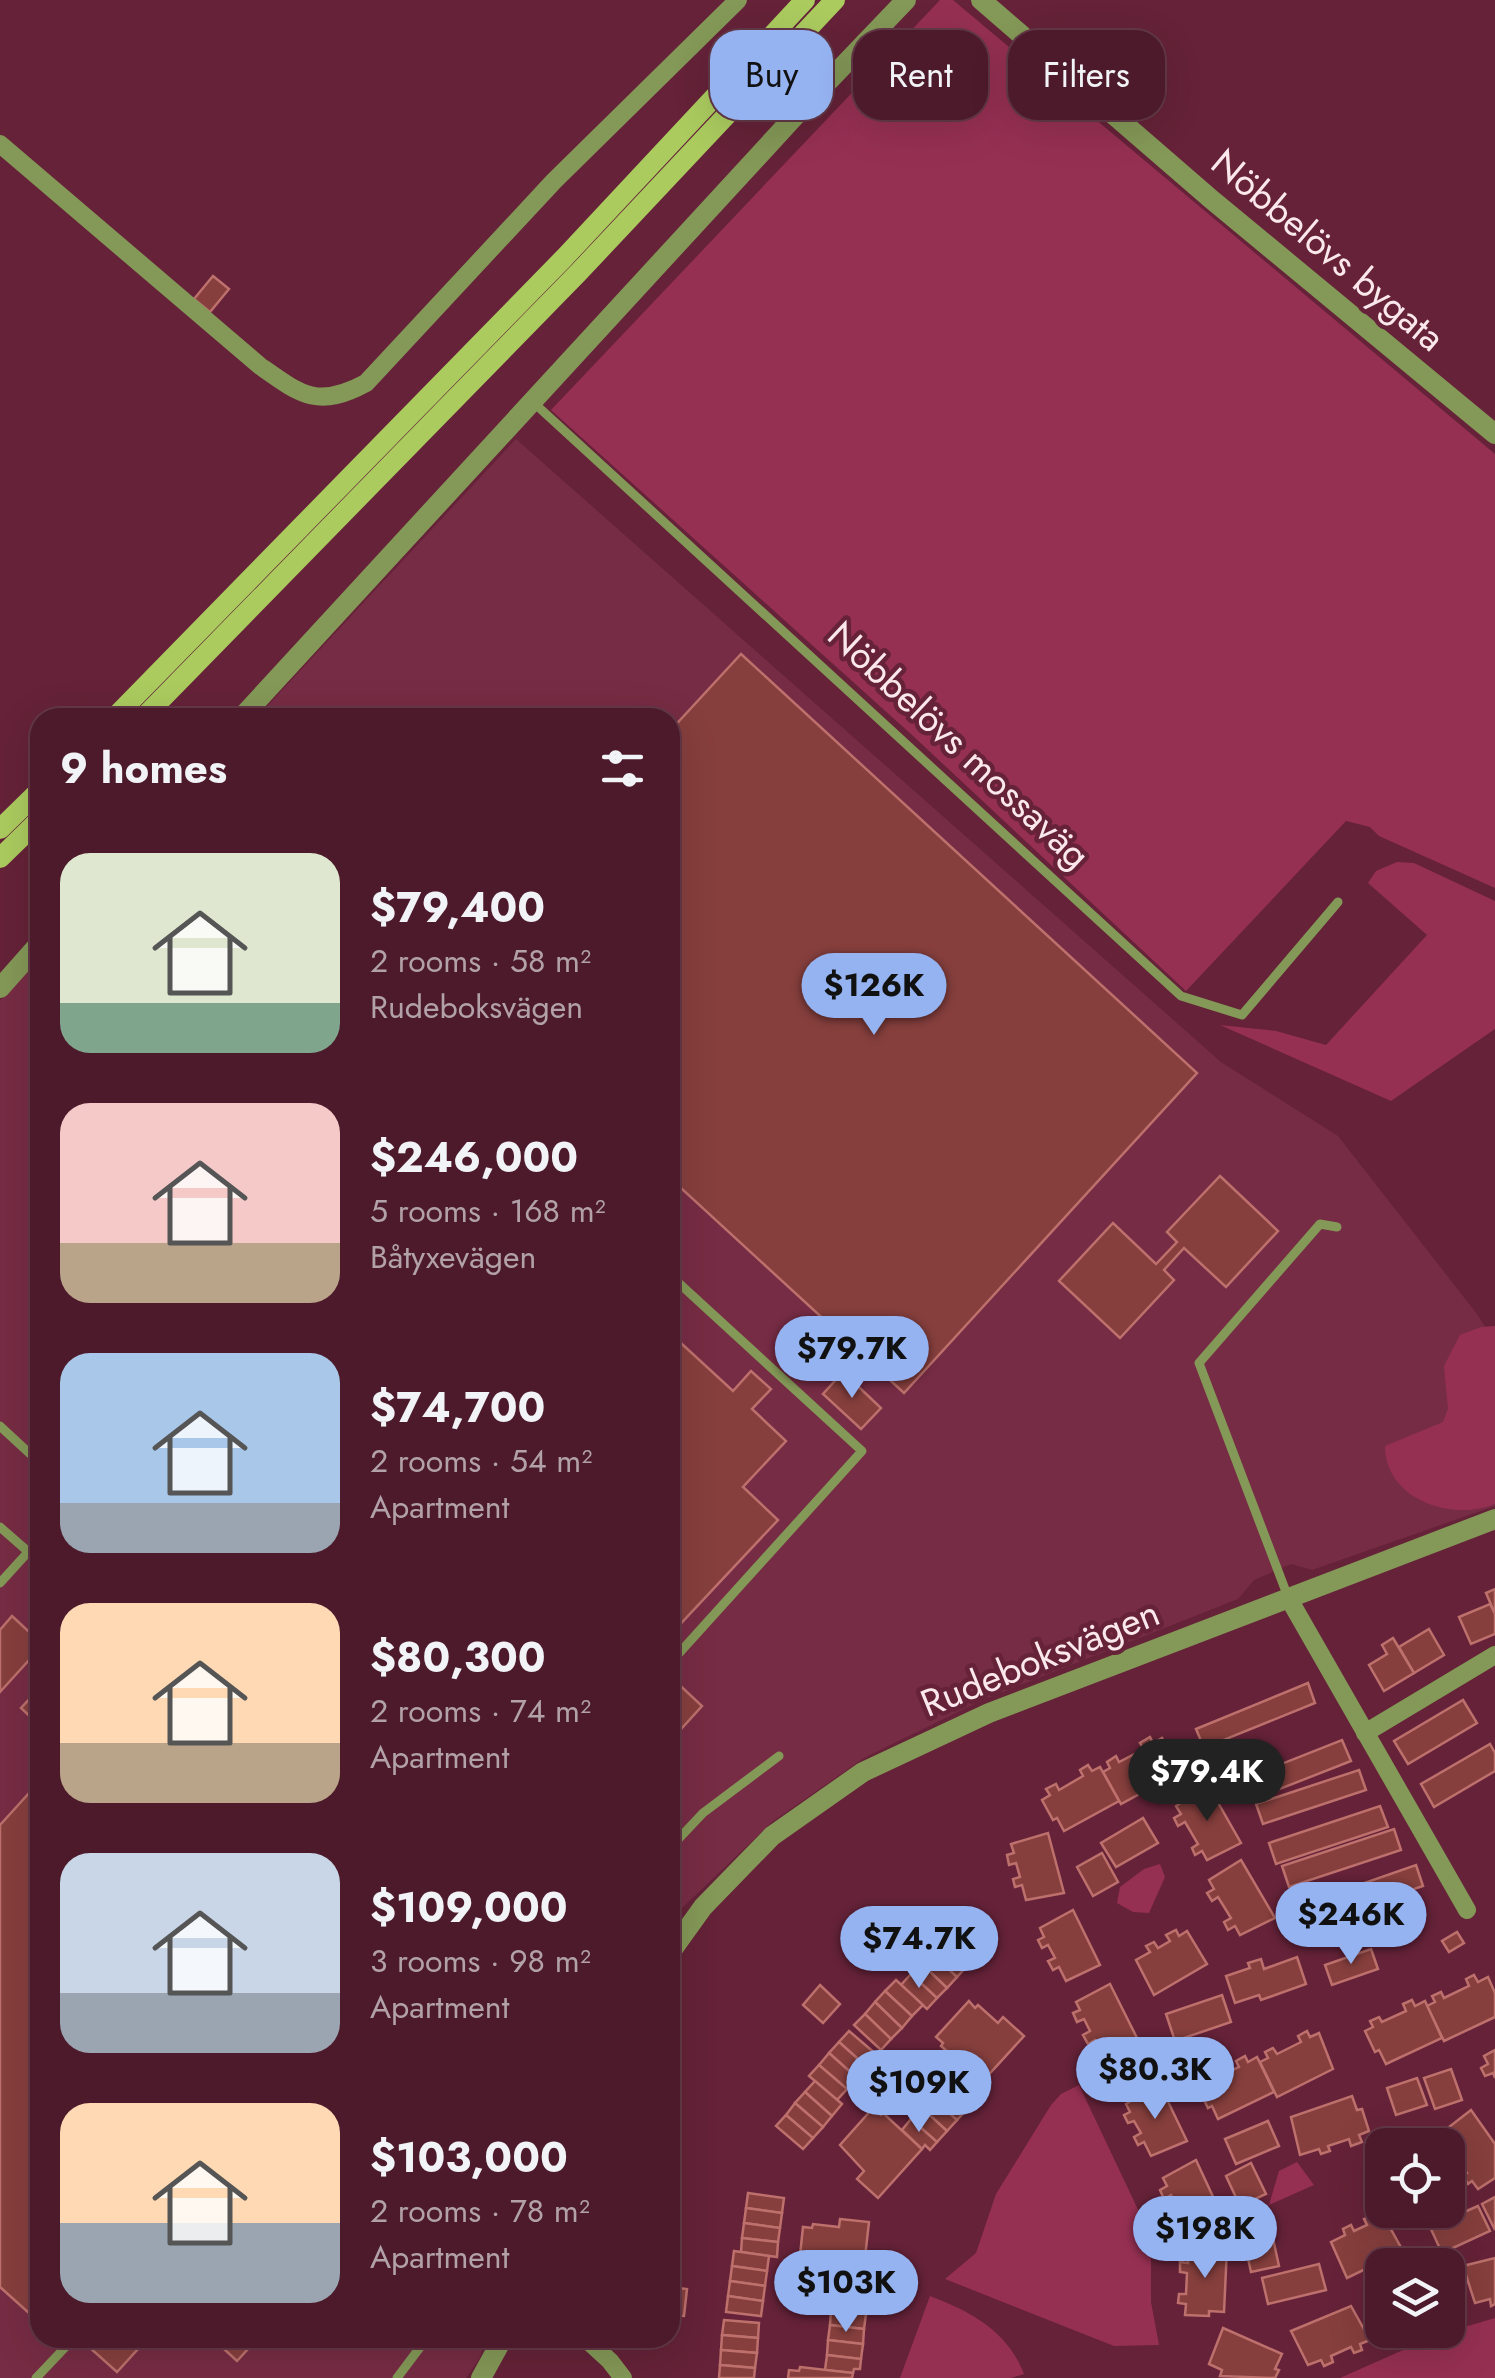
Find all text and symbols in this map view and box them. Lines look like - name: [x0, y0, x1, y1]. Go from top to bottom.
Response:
- chip: Buy: [710, 30, 833, 120]
- chip: Rent: [853, 30, 988, 120]
- chip: Filters: [1008, 30, 1165, 120]
- street label: Nöbbelövs bygata: [1200, 135, 1457, 364]
- street label: Nöbbelövs mossaväg: [816, 608, 1103, 881]
- text: 9 homes: [60, 738, 227, 799]
- icon: filters: [595, 741, 650, 796]
- text: $79,400: [370, 877, 545, 938]
- icon: home: [140, 893, 260, 1013]
- text: 2 rooms · 58 m²: [370, 938, 591, 984]
- pin: $126K: [804, 953, 944, 1038]
- text: $126K: [824, 962, 924, 1008]
- text: Rudeboksvägen: [370, 984, 583, 1030]
- text: $246,000: [370, 1127, 578, 1188]
- icon: home: [140, 1143, 260, 1263]
- text: 5 rooms · 168 m²: [370, 1188, 606, 1234]
- text: Båtyxevägen: [370, 1234, 536, 1280]
- pin: $79.7K: [771, 1316, 933, 1401]
- text: $79.7K: [797, 1325, 907, 1371]
- text: $74,700: [370, 1377, 545, 1438]
- icon: home: [140, 1393, 260, 1513]
- text: 2 rooms · 54 m²: [370, 1438, 592, 1484]
- text: Apartment: [370, 1484, 509, 1530]
- street label: Rudeboksvägen: [912, 1585, 1167, 1730]
- text: $80,300: [370, 1627, 546, 1688]
- icon: home: [140, 1643, 260, 1763]
- text: 2 rooms · 74 m²: [370, 1688, 591, 1734]
- text: Apartment: [370, 1734, 509, 1780]
- pin: $79.4K: [1126, 1739, 1288, 1824]
- text: $79.4K: [1150, 1748, 1264, 1794]
- text: $109,000: [370, 1877, 567, 1938]
- pin: $246K: [1281, 1882, 1421, 1967]
- text: $246K: [1297, 1891, 1405, 1937]
- icon: home: [140, 1893, 260, 2013]
- pin: $74.7K: [838, 1906, 1000, 1991]
- text: $74.7K: [862, 1915, 976, 1961]
- text: 3 rooms · 98 m²: [370, 1938, 591, 1984]
- text: Apartment: [370, 1984, 509, 2030]
- pin: $80.3K: [1074, 2037, 1236, 2122]
- text: $80.3K: [1098, 2046, 1212, 2092]
- pin: $109K: [849, 2050, 989, 2135]
- text: $109K: [868, 2059, 970, 2105]
- text: $103,000: [370, 2127, 568, 2188]
- map controls: [1365, 2128, 1465, 2348]
- button: locate: [1365, 2128, 1465, 2228]
- icon: home: [140, 2143, 260, 2263]
- text: 2 rooms · 78 m²: [370, 2188, 590, 2234]
- pin: $198K: [1135, 2196, 1275, 2281]
- text: $198K: [1155, 2205, 1255, 2251]
- text: Apartment: [370, 2234, 509, 2280]
- button: layers: [1365, 2248, 1465, 2348]
- pin: $103K: [776, 2250, 916, 2335]
- text: $103K: [796, 2259, 896, 2305]

